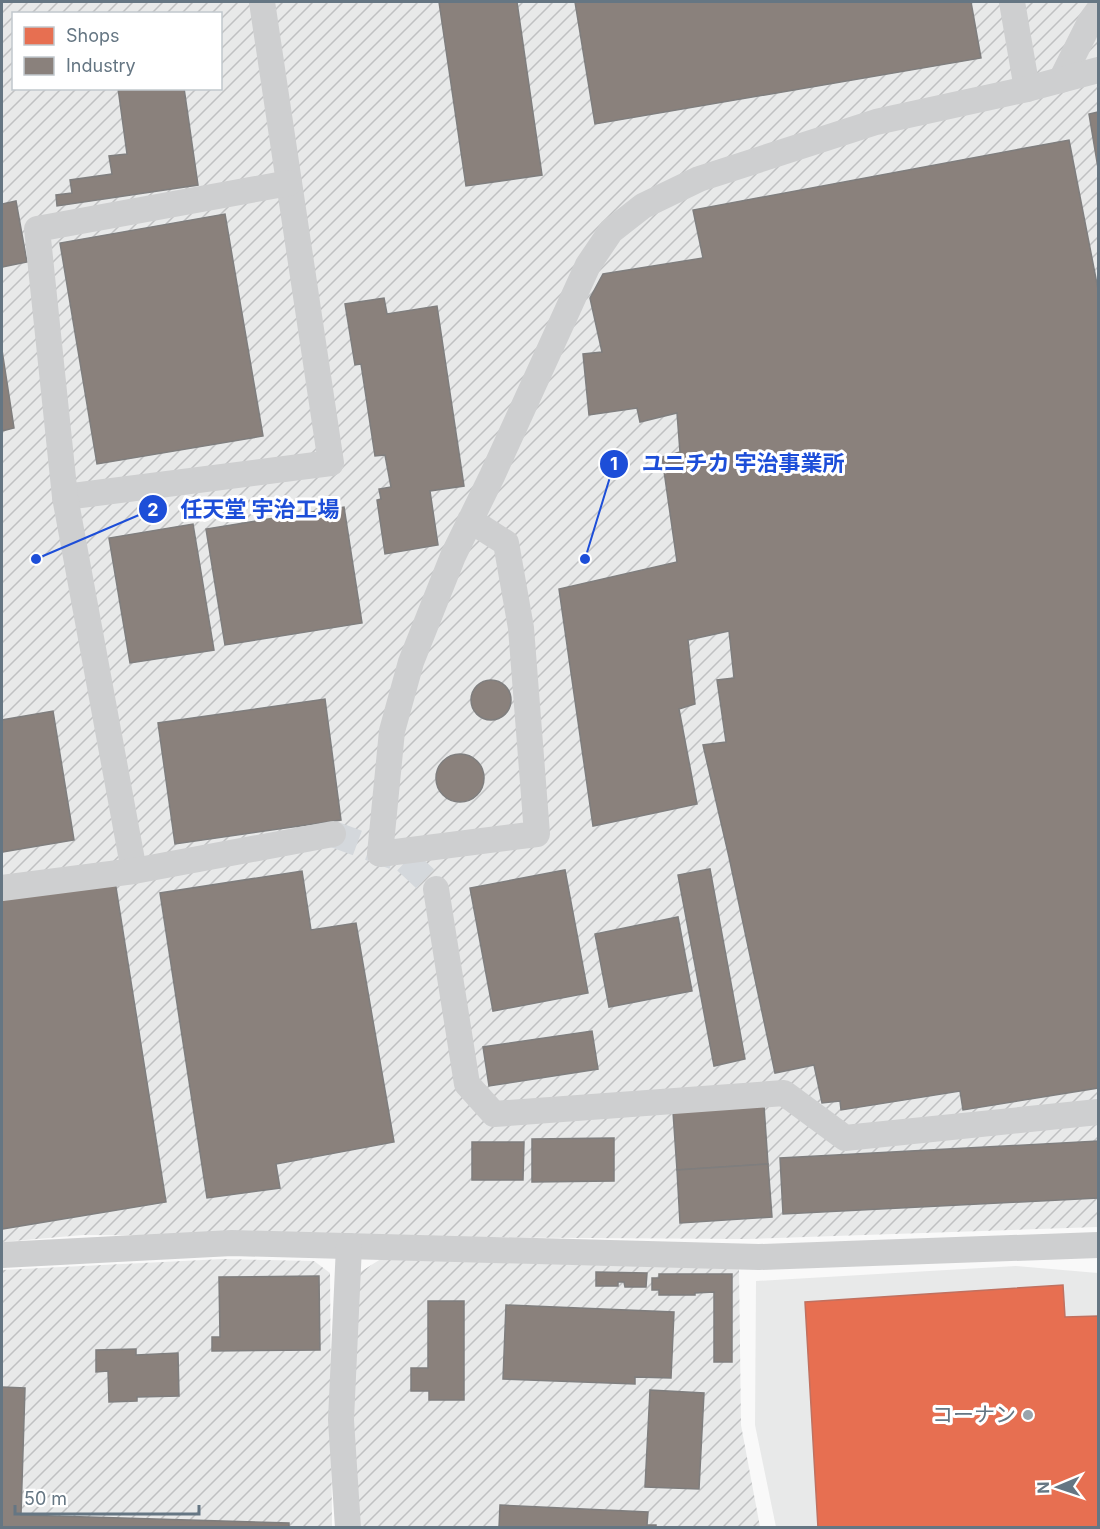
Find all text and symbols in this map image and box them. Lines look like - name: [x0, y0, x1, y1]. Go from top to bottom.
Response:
- legend: [12, 12, 222, 90]
- text: Shops: [66, 25, 120, 46]
- text: Industry: [66, 55, 136, 76]
- callout: ユニチカ 宇治事業所: [599, 444, 856, 484]
- text: ユニチカ 宇治事業所: [641, 450, 845, 476]
- text: 1: [610, 453, 618, 474]
- callout: 任天堂 宇治工場: [138, 489, 351, 529]
- text: 任天堂 宇治工場: [180, 496, 340, 522]
- text: 2: [147, 499, 159, 520]
- place label: コーナン: [932, 1402, 1016, 1427]
- marker: コーナン: [1021, 1408, 1035, 1422]
- north arrow: [1028, 1457, 1088, 1517]
- scale bar: [15, 1478, 200, 1516]
- text: N: [1033, 1481, 1053, 1494]
- text: 50 m: [24, 1488, 67, 1509]

